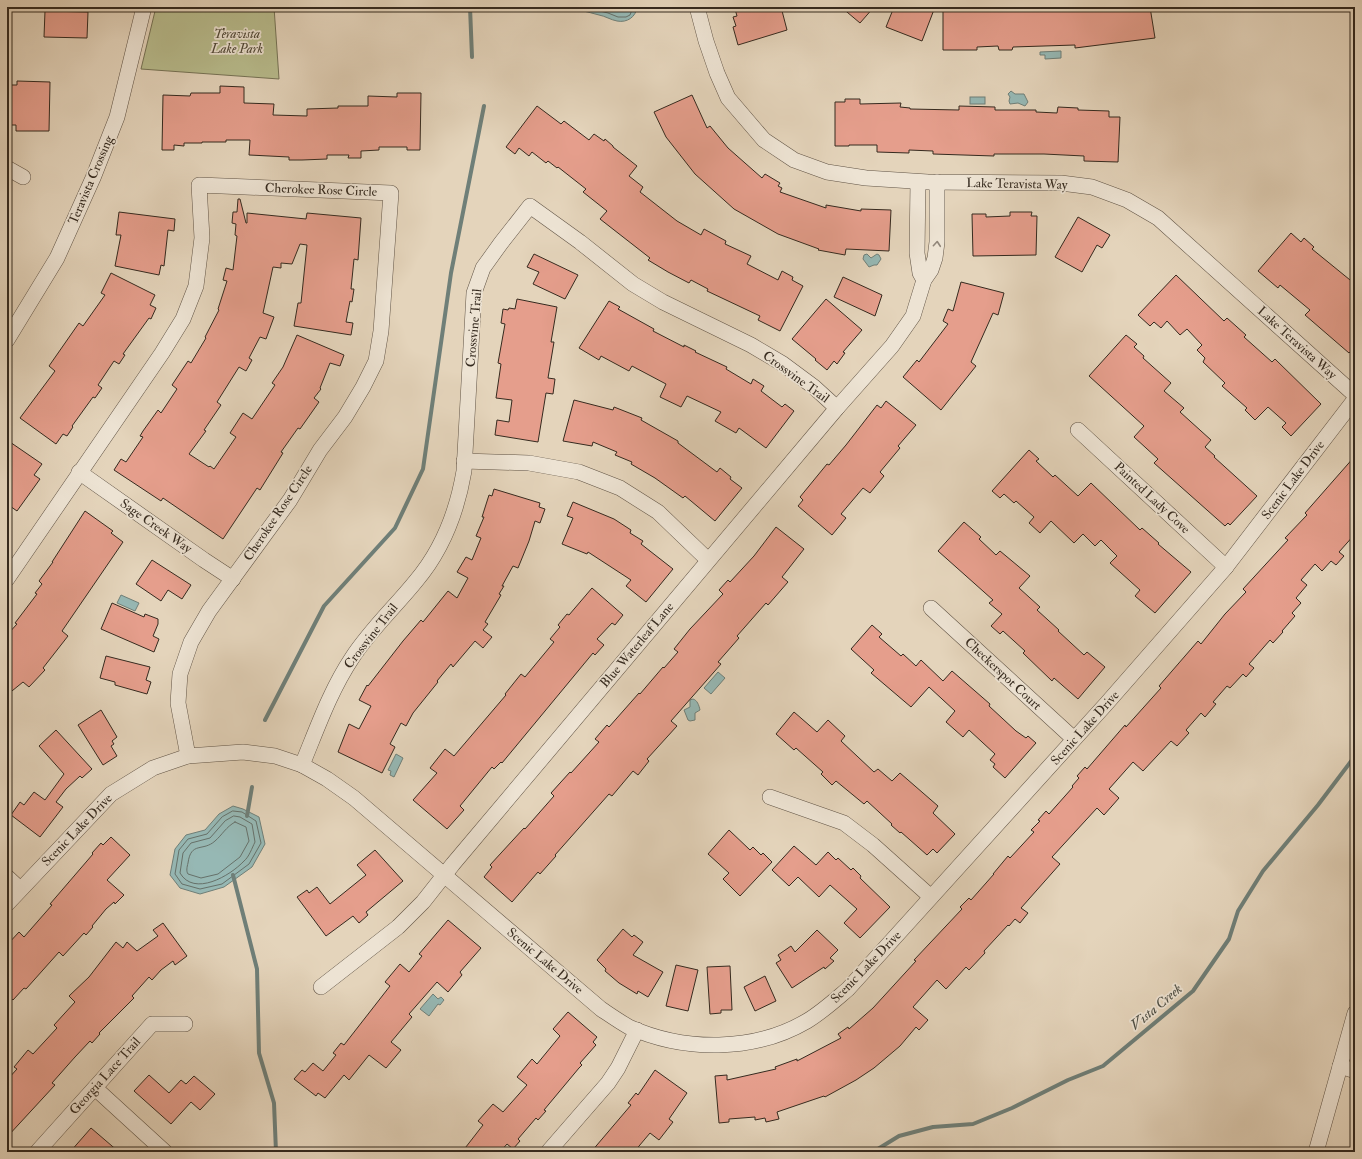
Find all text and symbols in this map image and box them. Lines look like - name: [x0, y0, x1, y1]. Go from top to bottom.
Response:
- park label: Teravista Lake Park: [210, 26, 263, 57]
- street label: Teravista Crossing: [65, 133, 117, 227]
- street label: Lake Teravista Way: [966, 175, 1068, 194]
- street label: Cherokee Rose Circle: [265, 180, 378, 200]
- one-way arrow: [932, 241, 941, 247]
- street label: Crossvine Trail: [463, 288, 485, 368]
- street label: Lake Teravista Way: [1253, 303, 1340, 384]
- street label: Crossvine Trail: [760, 347, 833, 407]
- street label: Scenic Lake Drive: [1258, 437, 1328, 523]
- street label: Painted Lady Cove: [1110, 459, 1194, 538]
- street label: Cherokee Rose Circle: [240, 462, 316, 564]
- street label: Sage Creek Way: [116, 495, 195, 558]
- street label: Blue Waterleaf Lane: [597, 599, 678, 691]
- street label: Crossvine Trail: [341, 600, 402, 672]
- street label: Checkerspot Court: [961, 634, 1045, 714]
- street label: Scenic Lake Drive: [1047, 687, 1123, 769]
- street label: Scenic Lake Drive: [38, 790, 116, 870]
- street label: Scenic Lake Drive: [504, 924, 587, 998]
- street label: Scenic Lake Drive: [827, 927, 905, 1007]
- water label: Vista Creek: [1127, 980, 1186, 1034]
- street label: Georgia Lace Trail: [66, 1033, 144, 1118]

